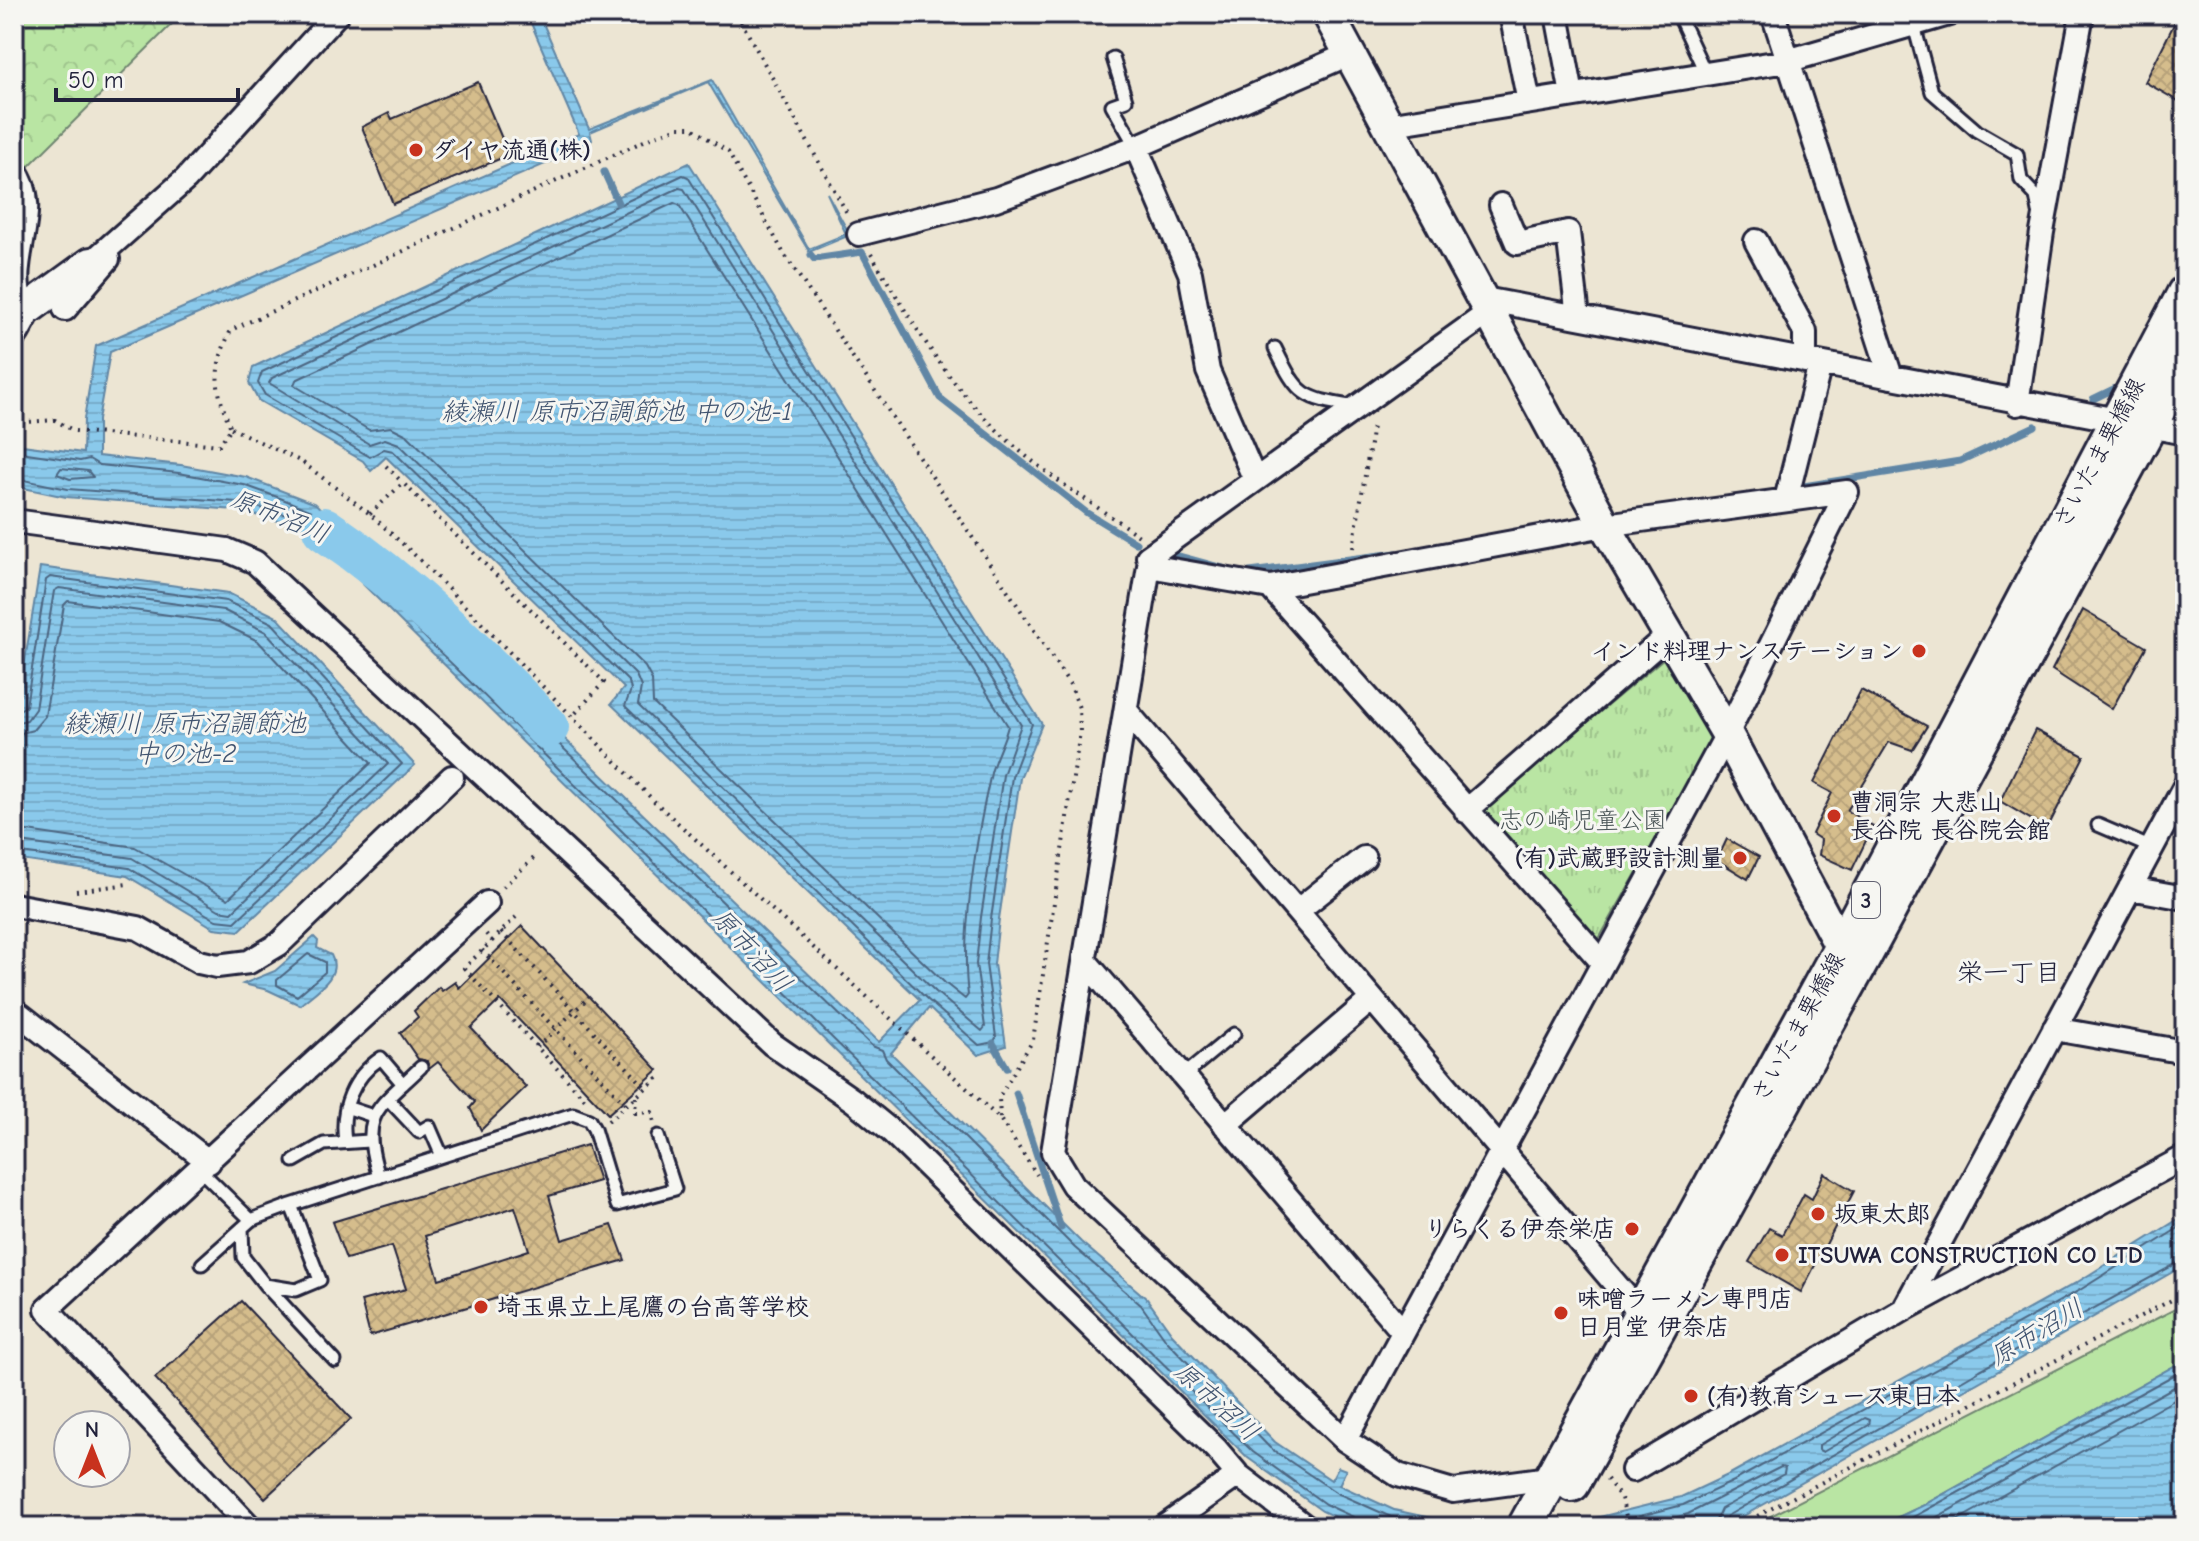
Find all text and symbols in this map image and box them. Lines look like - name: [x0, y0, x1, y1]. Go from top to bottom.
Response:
- scale bar: [56, 52, 238, 102]
- text: 50 m: [68, 66, 124, 94]
- place label: ダイヤ流通(株): [432, 136, 591, 164]
- marker: ダイヤ流通(株): [407, 141, 425, 159]
- street label: さいたま栗橋線: [2047, 373, 2151, 533]
- water label: 綾瀬川 原市沼調節池 中の池-1: [442, 397, 792, 427]
- water label: 原市沼川: [226, 484, 333, 550]
- place label: インド料理ナンステーション: [1591, 637, 1903, 665]
- marker: インド料理ナンステーション: [1910, 642, 1928, 660]
- water label: 綾瀬川 原市沼調節池 中の池-2: [64, 709, 307, 769]
- place label: 曹洞宗 大悲山 長谷院 長谷院会館: [1850, 788, 2051, 844]
- park label: 志の崎児童公園: [1499, 806, 1667, 834]
- marker: 曹洞宗 大悲山 長谷院 長谷院会館: [1825, 807, 1843, 825]
- place label: (有)武蔵野設計測量: [1515, 844, 1724, 872]
- marker: (有)武蔵野設計測量: [1731, 849, 1749, 867]
- road number: 3: [1852, 882, 1880, 918]
- water label: 原市沼川: [705, 902, 798, 999]
- street label: さいたま栗橋線: [1745, 947, 1851, 1107]
- district label: 栄一丁目: [1957, 958, 2061, 988]
- place label: 坂東太郎: [1834, 1200, 1930, 1228]
- marker: 坂東太郎: [1809, 1205, 1827, 1223]
- place label: りらくる伊奈栄店: [1424, 1215, 1616, 1243]
- marker: りらくる伊奈栄店: [1623, 1220, 1641, 1238]
- place label: ITSUWA CONSTRUCTION CO LTD: [1798, 1241, 2143, 1269]
- marker: ITSUWA CONSTRUCTION CO LTD: [1773, 1246, 1791, 1264]
- place label: 味噌ラーメン専門店 日月堂 伊奈店: [1577, 1285, 1793, 1341]
- place label: 埼玉県立上尾鷹の台高等学校: [497, 1293, 809, 1321]
- water label: 原市沼川: [1984, 1293, 2089, 1373]
- marker: 埼玉県立上尾鷹の台高等学校: [472, 1298, 490, 1316]
- marker: 味噌ラーメン専門店 日月堂 伊奈店: [1552, 1304, 1570, 1322]
- water label: 原市沼川: [1168, 1356, 1265, 1448]
- place label: (有)教育シューズ東日本: [1707, 1382, 1960, 1410]
- marker: (有)教育シューズ東日本: [1682, 1387, 1700, 1405]
- north arrow: [52, 1409, 132, 1489]
- text: N: [85, 1417, 99, 1443]

